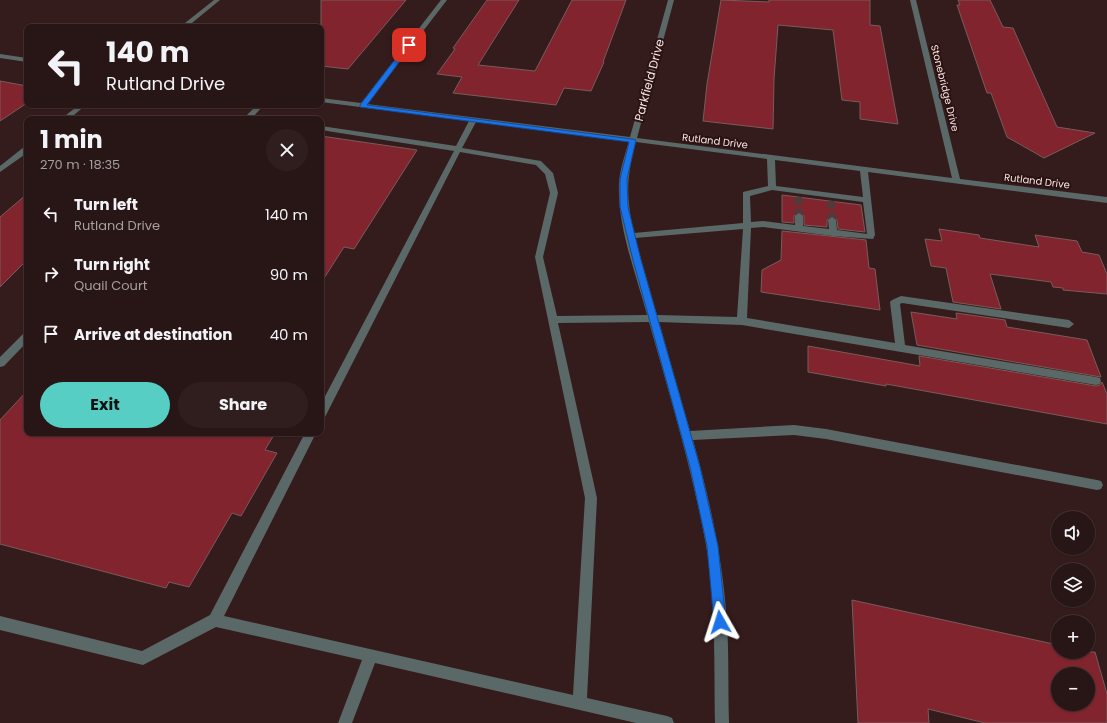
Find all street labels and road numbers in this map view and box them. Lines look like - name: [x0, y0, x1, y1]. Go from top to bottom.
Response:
- street label: Parkfield Drive: [630, 37, 668, 123]
- street label: Stonebridge Drive: [927, 43, 963, 133]
- street label: Rutland Drive: [681, 130, 749, 152]
- street label: Rutland Drive: [1003, 170, 1071, 192]

